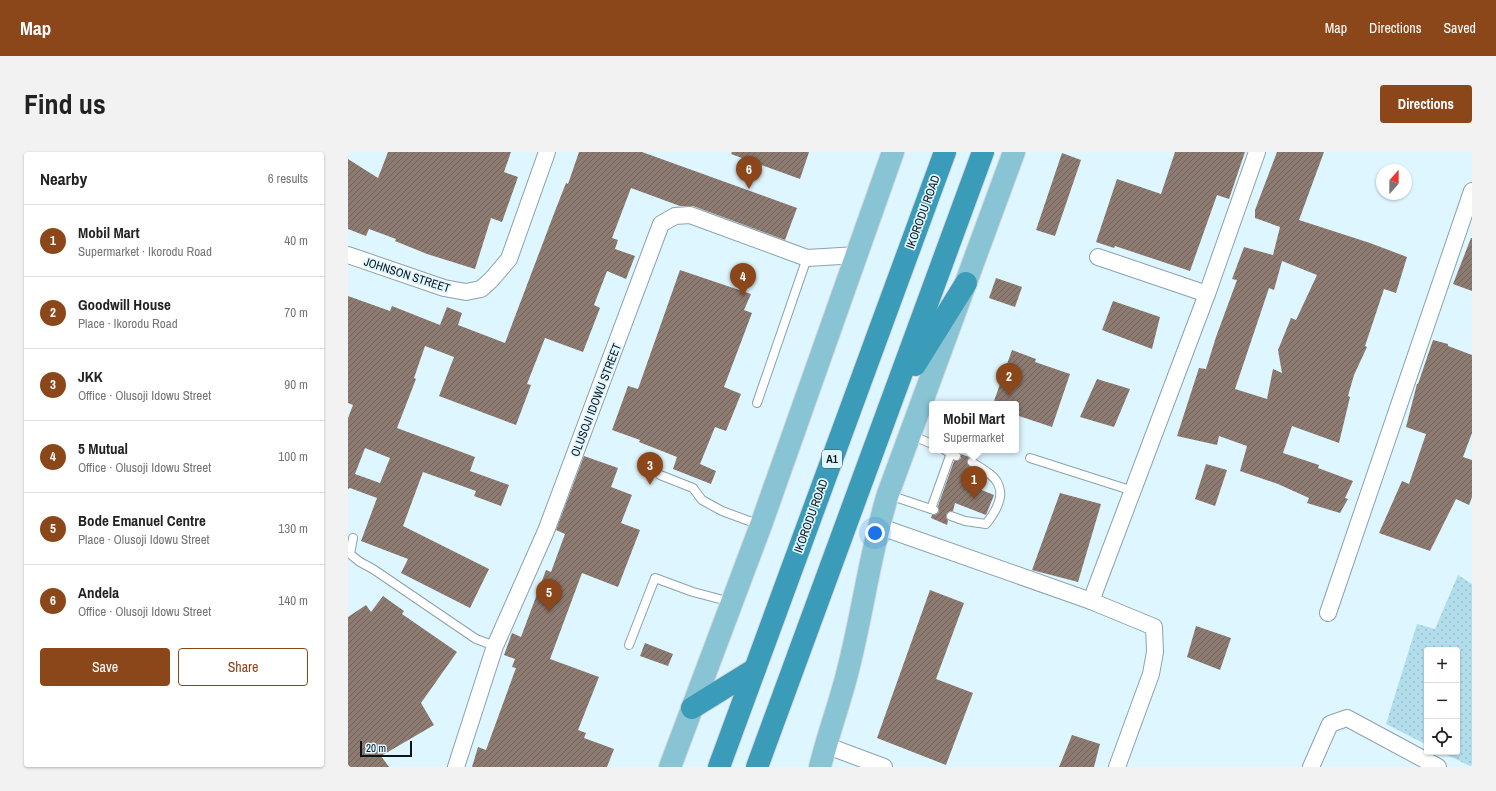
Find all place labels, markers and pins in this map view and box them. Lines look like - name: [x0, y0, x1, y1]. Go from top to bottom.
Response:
- pin: 6: [736, 156, 762, 189]
- pin: 4: [730, 263, 756, 296]
- pin: 2: [996, 363, 1022, 396]
- pin: 3: [637, 452, 663, 485]
- pin: 1: [961, 466, 987, 499]
- pin: 5: [536, 579, 562, 612]

